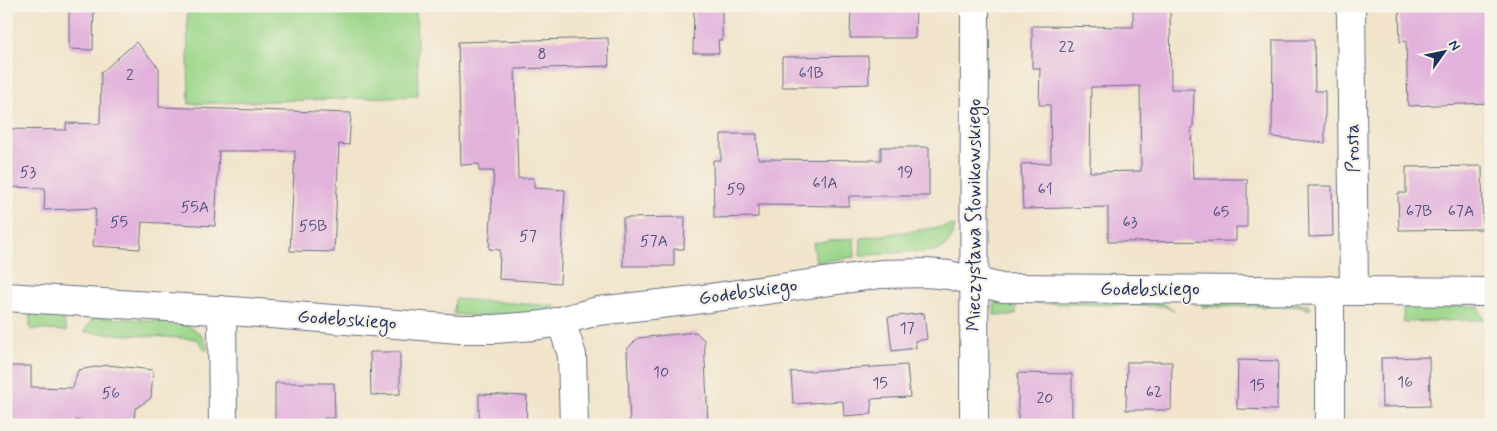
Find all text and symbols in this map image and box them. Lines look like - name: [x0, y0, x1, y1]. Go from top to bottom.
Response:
- north arrow: [1420, 28, 1470, 78]
- house number: 22: [1059, 37, 1075, 58]
- text: N: [1444, 37, 1464, 54]
- house number: 8: [537, 44, 547, 65]
- house number: 61B: [798, 63, 824, 84]
- house number: 2: [126, 65, 134, 86]
- street label: Mieczysława Słowikowskiego: [962, 99, 989, 331]
- street label: Prosta: [1340, 123, 1366, 173]
- house number: 53: [20, 162, 36, 183]
- house number: 19: [897, 162, 913, 183]
- house number: 61A: [812, 173, 838, 194]
- house number: 59: [726, 179, 746, 200]
- house number: 61: [1037, 179, 1053, 200]
- house number: 55A: [181, 197, 209, 218]
- house number: 67B: [1406, 201, 1432, 222]
- house number: 67A: [1448, 201, 1474, 222]
- house number: 65: [1213, 202, 1229, 223]
- house number: 55: [110, 212, 128, 233]
- house number: 63: [1123, 212, 1138, 233]
- house number: 55B: [299, 216, 327, 237]
- house number: 57: [519, 226, 537, 247]
- house number: 57A: [640, 231, 668, 252]
- street label: Godebskiego: [697, 273, 799, 313]
- street label: Godebskiego: [1100, 277, 1200, 304]
- street label: Godebskiego: [296, 304, 397, 338]
- house number: 17: [899, 318, 915, 339]
- house number: 10: [653, 362, 669, 383]
- house number: 16: [1397, 372, 1413, 393]
- house number: 15: [872, 373, 888, 394]
- house number: 15: [1249, 375, 1265, 396]
- house number: 62: [1146, 382, 1162, 403]
- house number: 56: [102, 383, 120, 404]
- house number: 20: [1037, 388, 1054, 409]

